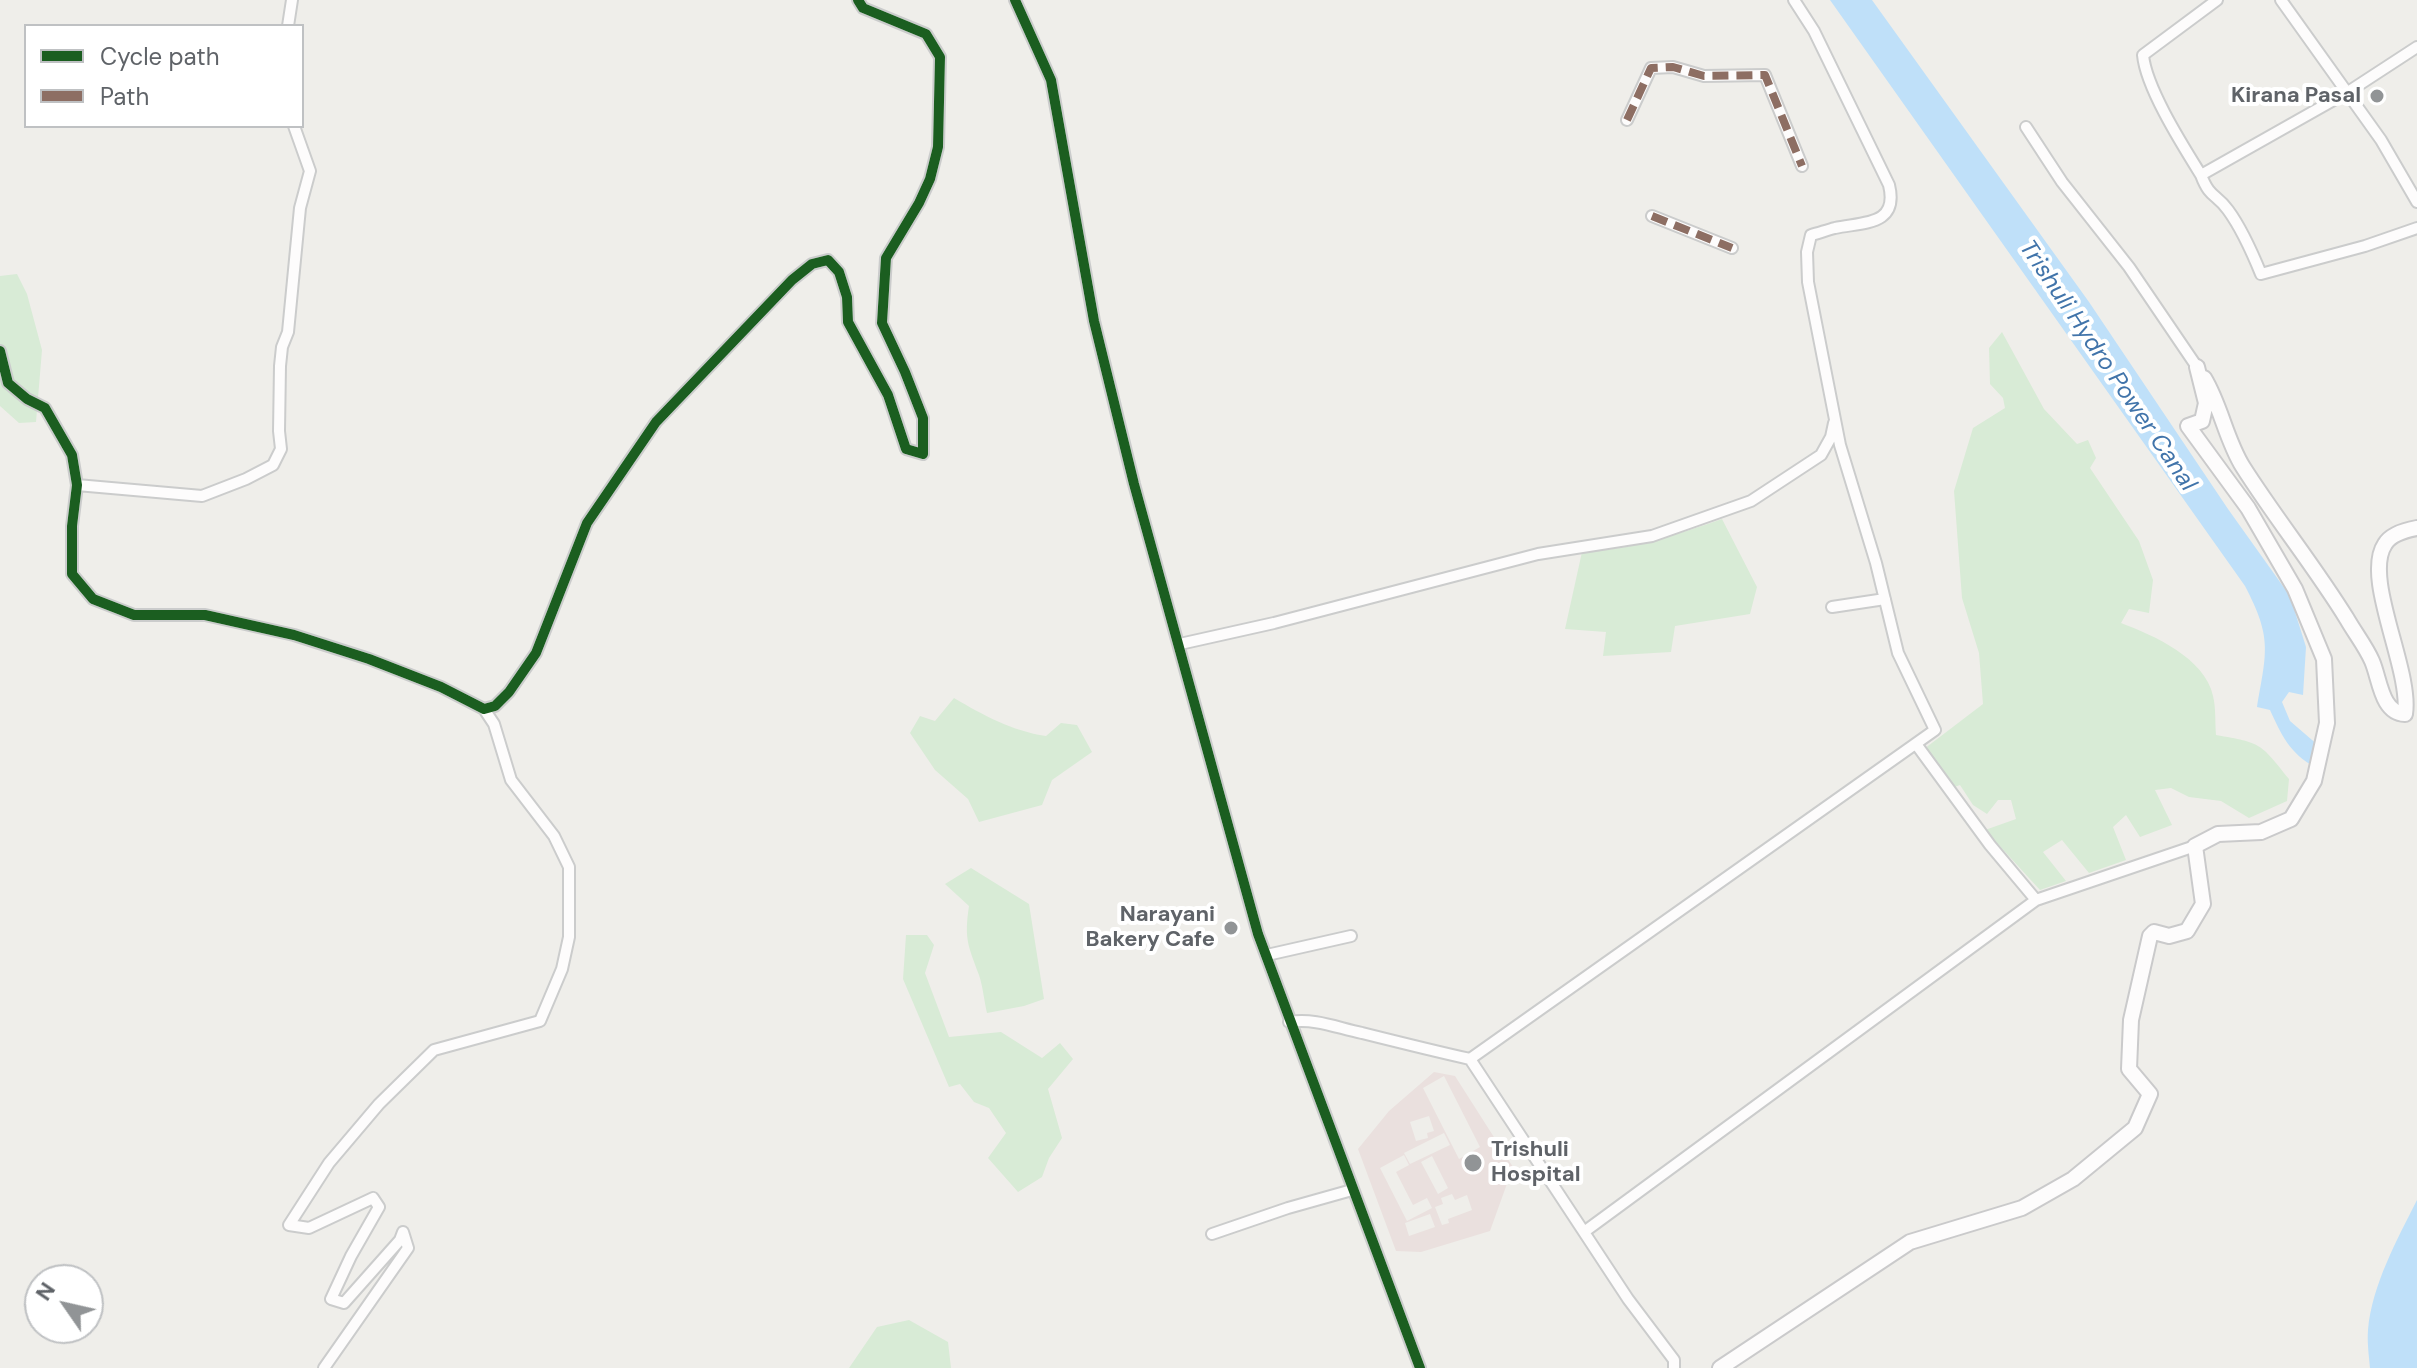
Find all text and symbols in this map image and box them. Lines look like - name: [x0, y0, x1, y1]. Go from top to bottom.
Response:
- legend: [24, 24, 304, 128]
- text: Cycle path: [100, 41, 219, 72]
- text: Path: [100, 81, 149, 112]
- place label: Kirana Pasal: [2231, 83, 2361, 109]
- marker: Kirana Pasal: [2368, 87, 2386, 105]
- water label: Trishuli Hydro Power Canal: [2012, 235, 2202, 497]
- place label: Narayani Bakery Cafe: [1085, 902, 1215, 954]
- marker: Narayani Bakery Cafe: [1222, 919, 1240, 937]
- place label: Trishuli Hospital: [1491, 1137, 1581, 1188]
- marker: Trishuli Hospital: [1462, 1152, 1484, 1174]
- north arrow: [24, 1264, 104, 1344]
- text: N: [29, 1277, 62, 1306]

